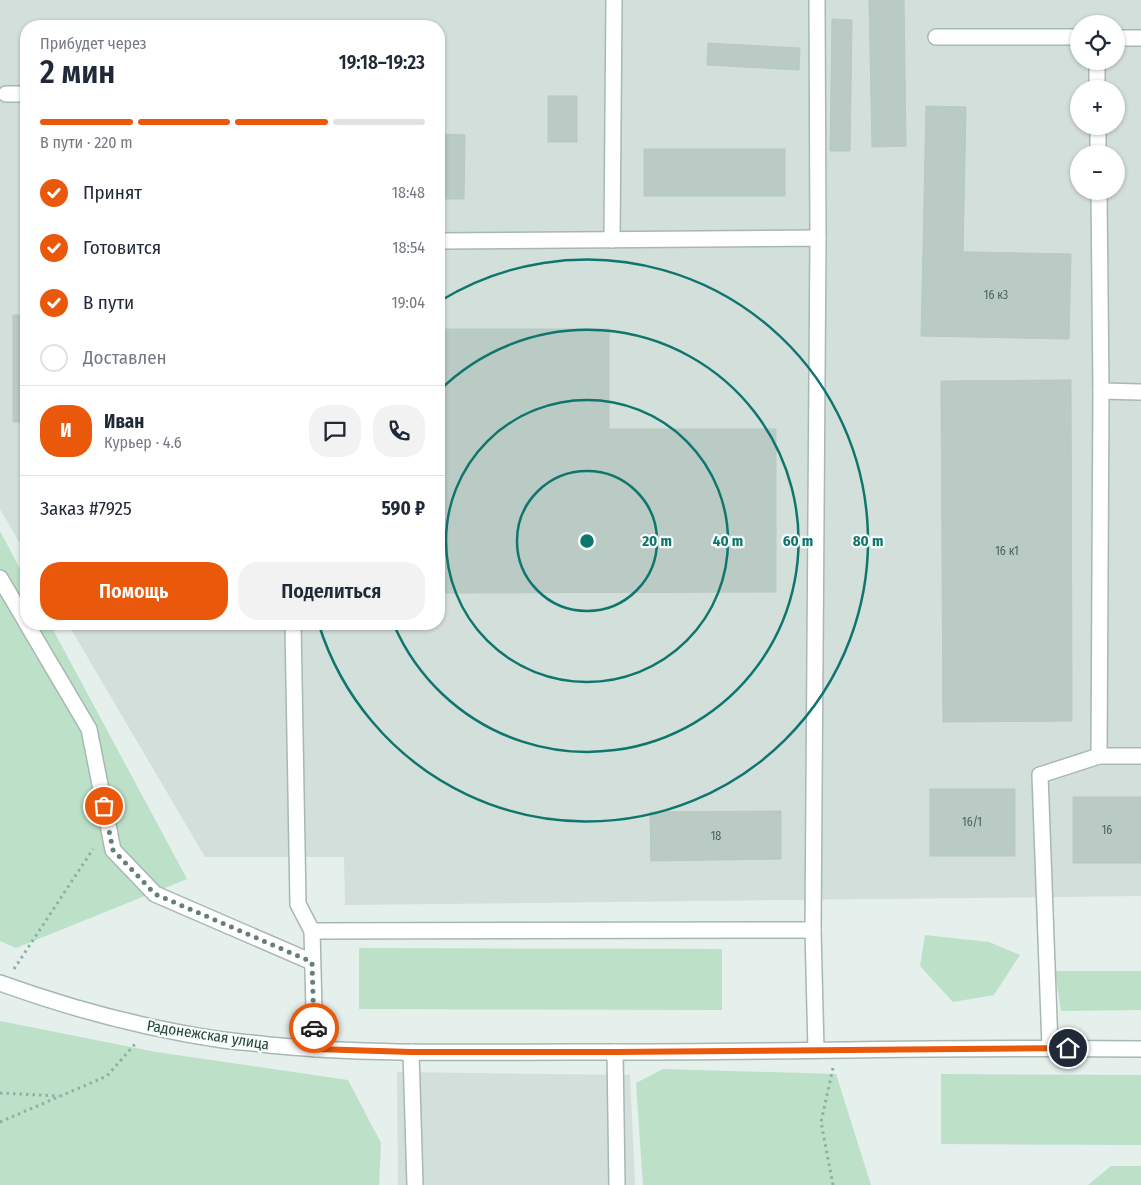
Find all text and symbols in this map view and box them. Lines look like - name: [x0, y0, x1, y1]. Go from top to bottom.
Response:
- map controls: [1070, 15, 1125, 200]
- button: locate: [1070, 15, 1125, 70]
- text: Прибудет через: [40, 34, 147, 53]
- text: 19:18–19:23: [339, 51, 425, 74]
- text: 2 мин: [40, 53, 115, 91]
- button: +: [1070, 80, 1125, 135]
- text: В пути · 220 m: [40, 133, 133, 152]
- button: −: [1070, 145, 1125, 200]
- icon: check: [40, 179, 68, 207]
- text: Принят: [83, 181, 142, 204]
- text: 18:48: [392, 183, 425, 202]
- icon: check: [40, 234, 68, 262]
- text: Готовится: [83, 236, 161, 259]
- text: 18:54: [392, 238, 425, 257]
- house number: 16 к3: [984, 288, 1008, 302]
- icon: check: [40, 289, 68, 317]
- text: В пути: [83, 291, 134, 314]
- text: 19:04: [392, 293, 425, 312]
- text: Доставлен: [83, 346, 167, 369]
- button: chat: [309, 405, 361, 457]
- button: phone: [373, 405, 425, 457]
- text: Иван: [104, 410, 144, 433]
- text: И: [60, 419, 72, 442]
- text: Курьер · 4.6: [104, 433, 182, 452]
- text: Заказ #7925: [40, 497, 132, 520]
- text: 590 ₽: [382, 497, 425, 520]
- centre of rings: [578, 532, 596, 550]
- text: 20 m: [641, 532, 672, 550]
- text: 40 m: [713, 532, 743, 550]
- text: 60 m: [783, 532, 813, 550]
- text: 80 m: [853, 532, 883, 550]
- house number: 16 к1: [995, 544, 1019, 558]
- button: Помощь: [40, 562, 228, 620]
- button: Поделиться: [238, 562, 425, 620]
- pin: [83, 785, 125, 827]
- icon: bag: [90, 792, 118, 820]
- house number: 16/1: [962, 815, 982, 829]
- house number: 16: [1102, 823, 1112, 837]
- house number: 18: [711, 829, 721, 843]
- courier: [289, 1003, 339, 1053]
- icon: car: [300, 1014, 328, 1042]
- street label: Радонежская улица: [146, 1016, 270, 1054]
- pin: [1047, 1027, 1089, 1069]
- icon: home: [1054, 1034, 1082, 1062]

